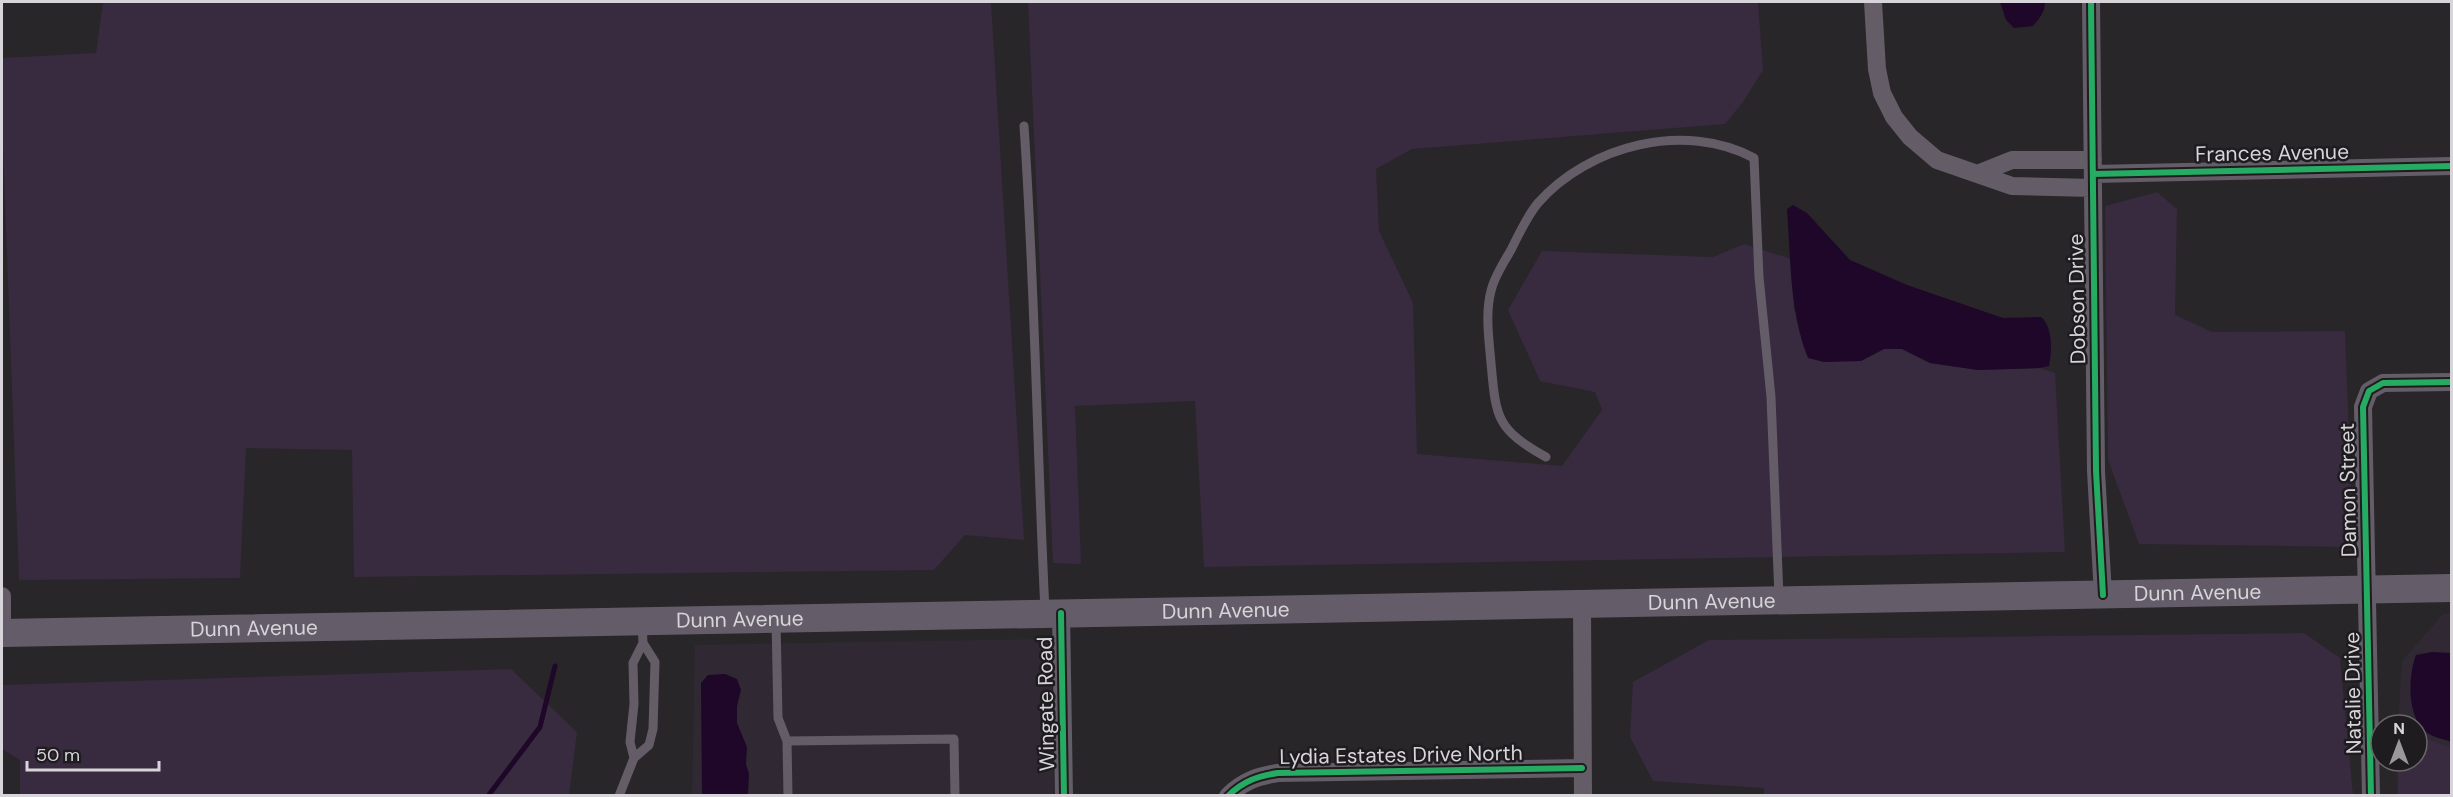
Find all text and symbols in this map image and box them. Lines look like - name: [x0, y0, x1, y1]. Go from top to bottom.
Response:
- street label: Frances Avenue: [2195, 138, 2349, 168]
- street label: Dobson Drive: [2062, 233, 2092, 364]
- street label: Damon Street: [2333, 423, 2363, 557]
- street label: Dunn Avenue: [2134, 578, 2262, 608]
- street label: Dunn Avenue: [1648, 586, 1776, 617]
- street label: Dunn Avenue: [1162, 595, 1290, 626]
- street label: Dunn Avenue: [676, 604, 804, 635]
- street label: Dunn Avenue: [190, 613, 318, 644]
- street label: Natalie Drive: [2338, 632, 2368, 754]
- street label: Wingate Road: [1031, 636, 1061, 772]
- north arrow: [2369, 713, 2429, 773]
- text: N: [2393, 718, 2405, 739]
- scale bar: [27, 734, 159, 772]
- street label: Lydia Estates Drive North: [1279, 739, 1523, 771]
- text: 50 m: [36, 743, 80, 767]

